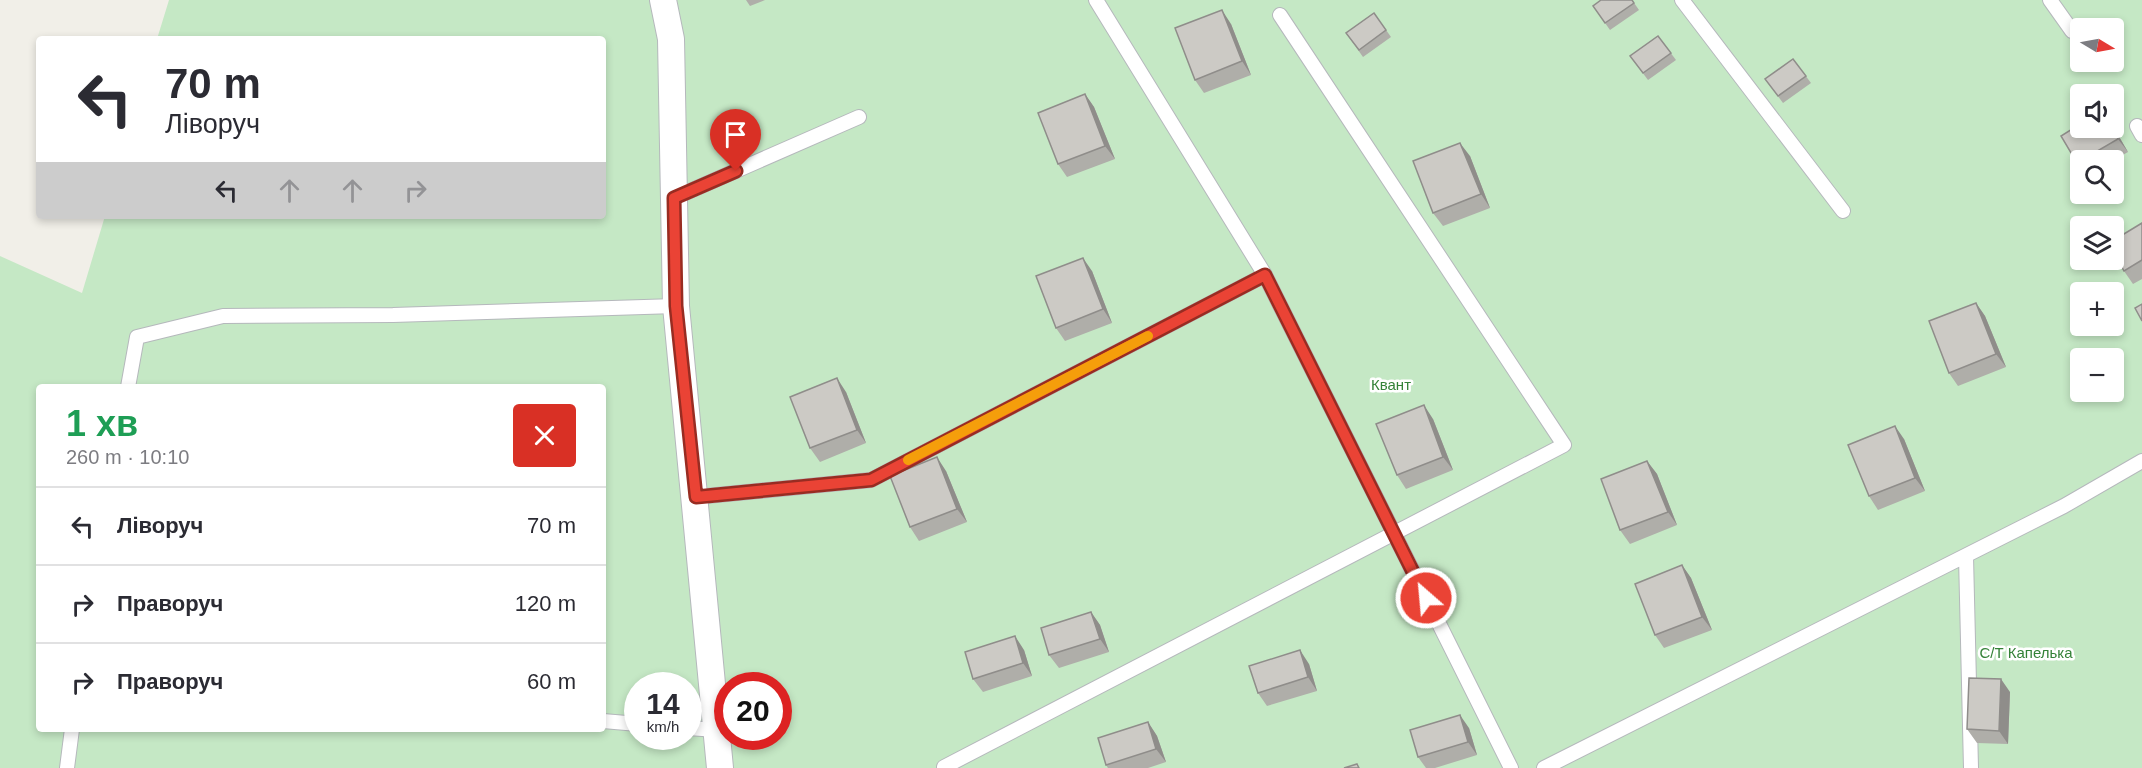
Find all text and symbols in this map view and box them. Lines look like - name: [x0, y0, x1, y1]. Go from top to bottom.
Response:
- north arrow: [2070, 18, 2124, 72]
- map controls: [2070, 18, 2124, 402]
- icon: left: [66, 60, 144, 138]
- text: 70 m: [165, 60, 261, 107]
- button: sound: [2070, 84, 2124, 138]
- text: Ліворуч: [165, 109, 260, 139]
- pin: [710, 109, 761, 171]
- icon: arrive: [719, 118, 752, 151]
- button: search: [2070, 150, 2124, 204]
- icon: left: [210, 174, 243, 207]
- icon: ahead: [273, 174, 306, 207]
- icon: ahead: [336, 174, 369, 207]
- icon: right: [399, 174, 432, 207]
- button: layers: [2070, 216, 2124, 270]
- button: +: [2070, 282, 2124, 336]
- button: −: [2070, 348, 2124, 402]
- park label: Квант: [1371, 376, 1411, 393]
- text: 1 хв: [66, 403, 138, 444]
- button: close: [513, 404, 576, 467]
- text: 260 m · 10:10: [66, 446, 189, 468]
- icon: left: [66, 510, 99, 543]
- text: Ліворуч: [117, 513, 203, 538]
- text: 70 m: [527, 513, 576, 538]
- position arrow: [1394, 566, 1458, 630]
- icon: right: [66, 588, 99, 621]
- text: Праворуч: [117, 591, 223, 616]
- text: 120 m: [515, 591, 576, 616]
- park label: С/Т Капелька: [1979, 644, 2073, 661]
- icon: right: [66, 666, 99, 699]
- text: Праворуч: [117, 669, 223, 694]
- text: 60 m: [527, 669, 576, 694]
- speed limit sign: 20: [714, 672, 792, 750]
- text: 14: [646, 687, 680, 720]
- text: km/h: [647, 718, 679, 735]

